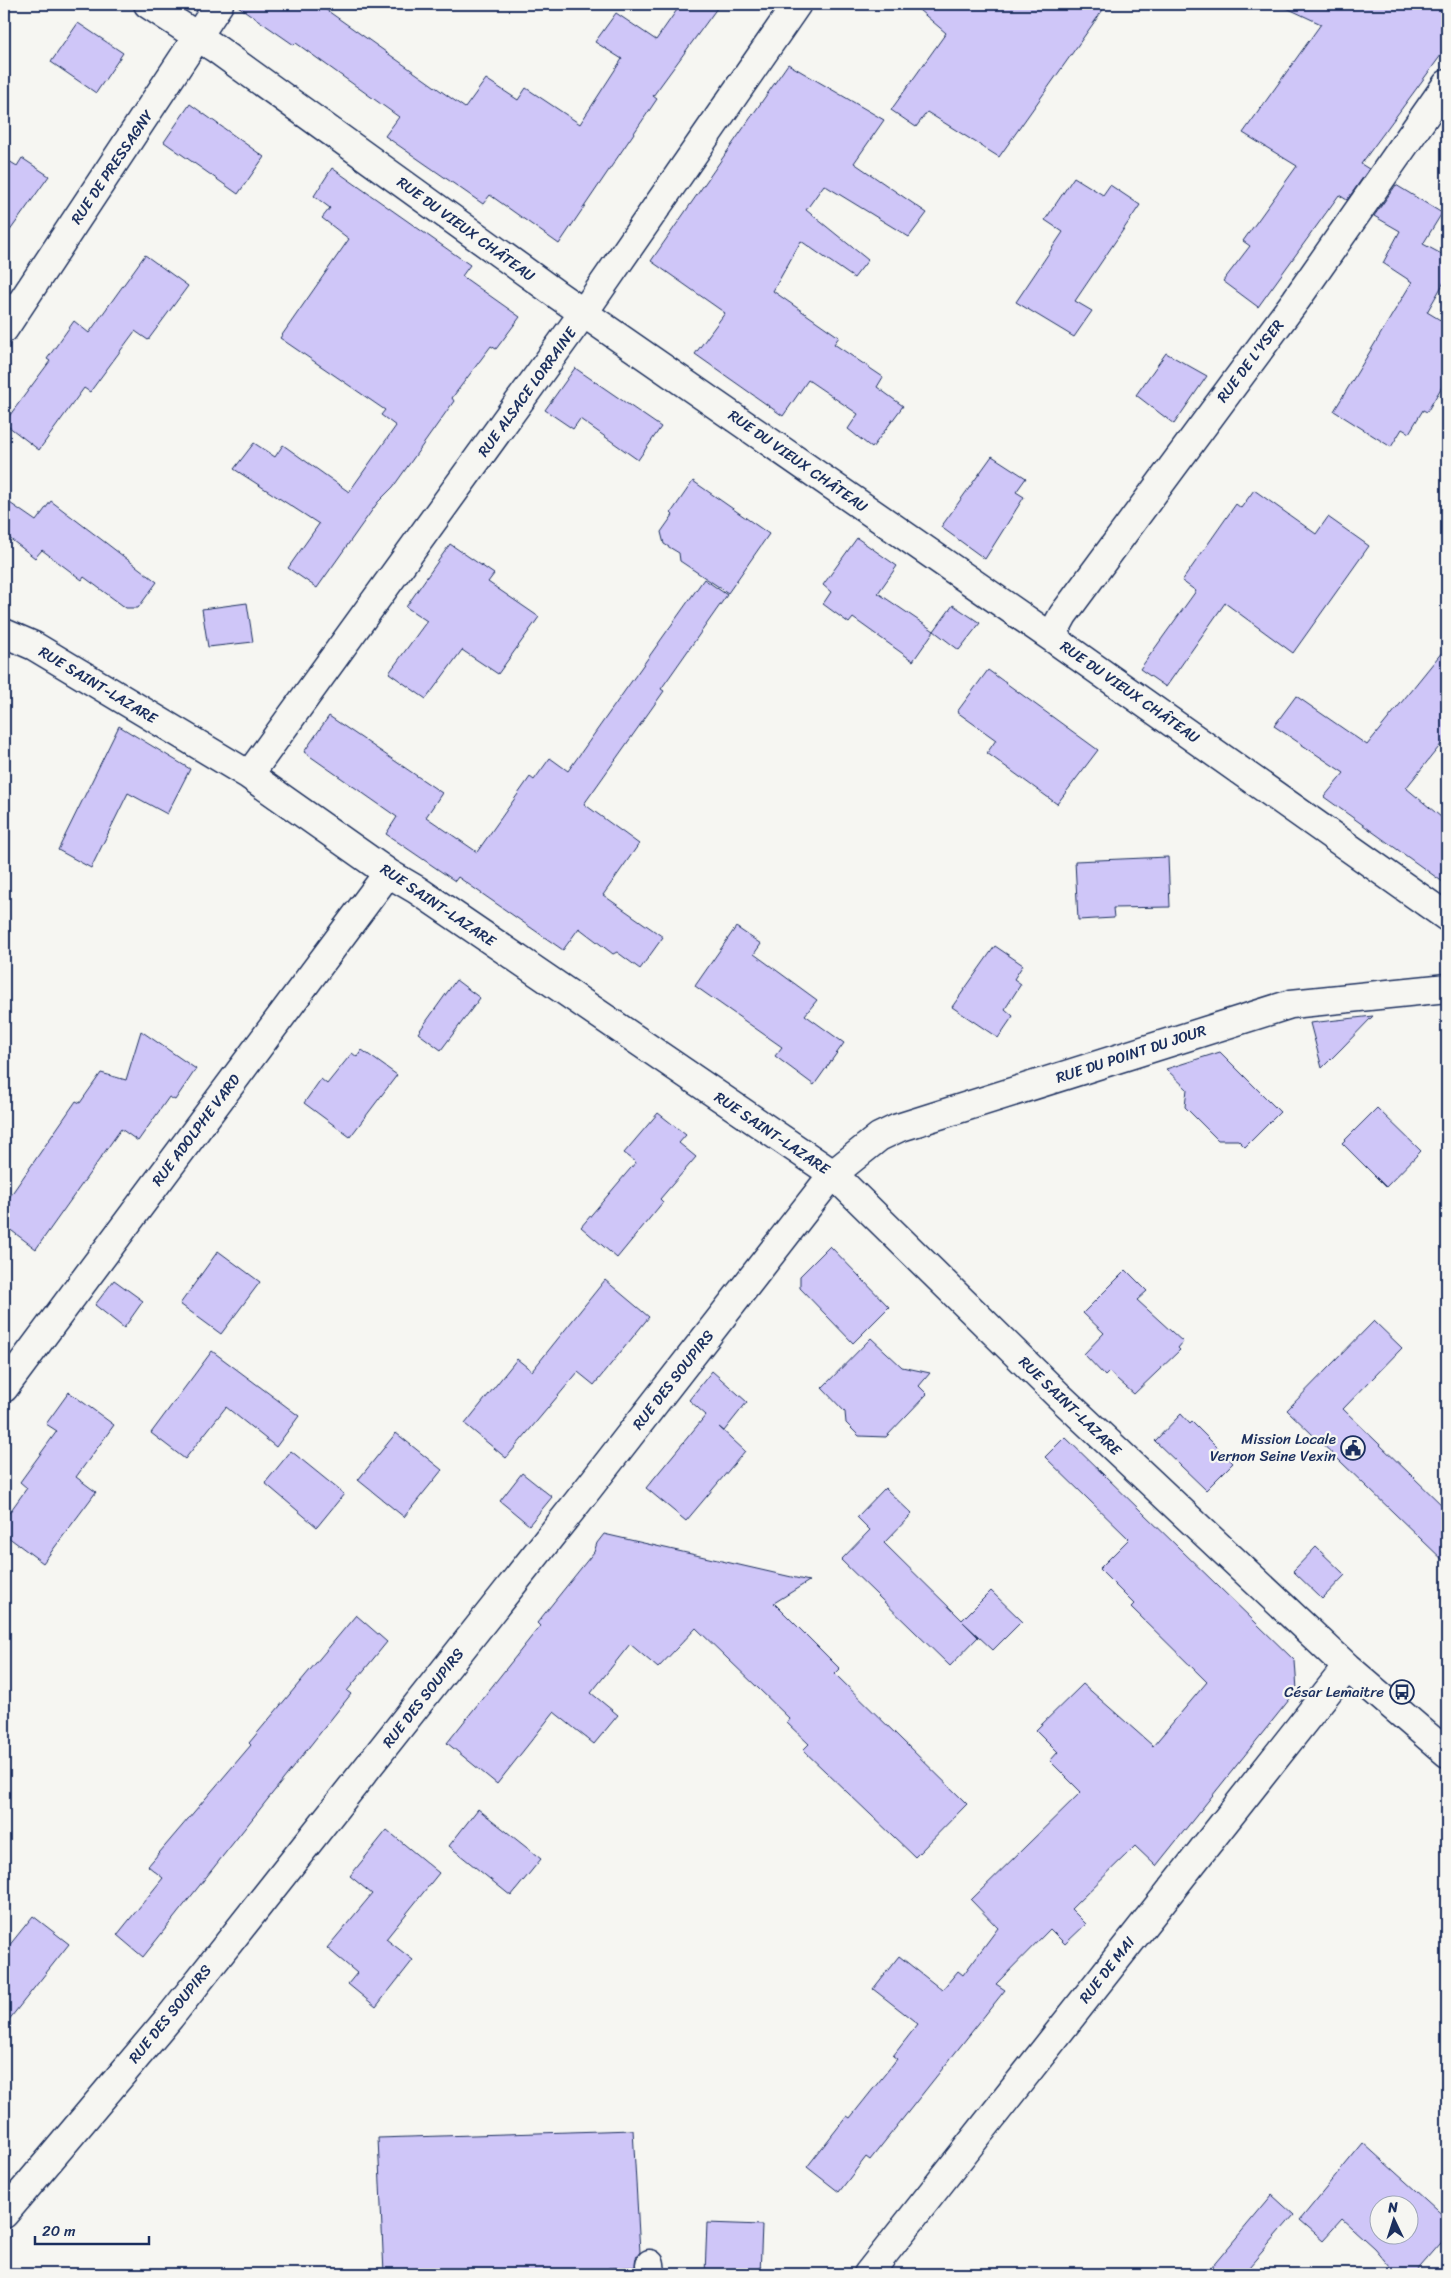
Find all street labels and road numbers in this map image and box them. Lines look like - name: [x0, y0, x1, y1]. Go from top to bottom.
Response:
- street label: RUE DE PRESSAGNY: [64, 104, 161, 230]
- street label: RUE DU VIEUX CHÂTEAU: [391, 170, 541, 289]
- street label: RUE DE L'YSER: [1210, 314, 1290, 408]
- street label: RUE ALSACE LORRAINE: [471, 320, 584, 463]
- street label: RUE DU VIEUX CHÂTEAU: [723, 403, 874, 519]
- street label: RUE DU VIEUX CHÂTEAU: [1055, 634, 1206, 750]
- street label: RUE SAINT-LAZARE: [34, 639, 164, 732]
- street label: RUE SAINT-LAZARE: [375, 857, 503, 954]
- street label: RUE DU POINT DU JOUR: [1052, 1017, 1210, 1091]
- street label: RUE ADOLPHE VARD: [145, 1068, 247, 1192]
- street label: RUE SAINT-LAZARE: [709, 1085, 837, 1182]
- street label: RUE DES SOUPIRS: [625, 1324, 721, 1436]
- street label: RUE SAINT-LAZARE: [1013, 1350, 1129, 1463]
- street label: RUE DES SOUPIRS: [375, 1642, 471, 1754]
- street label: RUE DE MAI: [1072, 1931, 1142, 2009]
- street label: RUE DES SOUPIRS: [122, 1958, 219, 2069]

